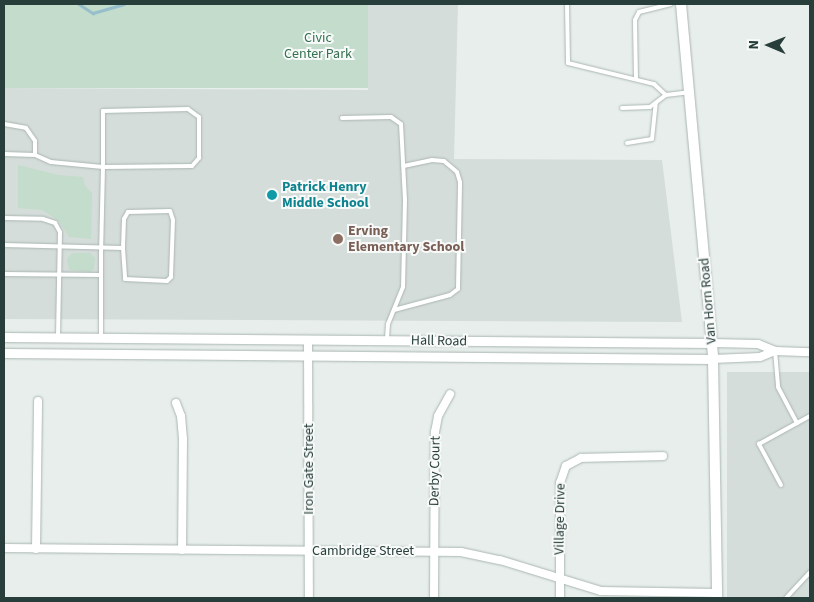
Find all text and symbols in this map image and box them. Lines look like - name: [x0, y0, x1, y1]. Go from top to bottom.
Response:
- north arrow: [744, 20, 794, 70]
- park label: Civic Center Park: [284, 30, 352, 62]
- text: N: [744, 40, 764, 50]
- place label: Patrick Henry Middle School: [282, 179, 369, 212]
- marker: Patrick Henry Middle School: [266, 189, 278, 201]
- place label: Erving Elementary School: [348, 223, 464, 256]
- marker: Erving Elementary School: [332, 233, 344, 245]
- street label: Van Horn Road: [696, 257, 720, 345]
- street label: Hall Road: [411, 332, 467, 350]
- street label: Iron Gate Street: [301, 423, 317, 515]
- street label: Derby Court: [426, 436, 444, 506]
- street label: Village Drive: [551, 483, 569, 555]
- street label: Cambridge Street: [312, 543, 414, 559]

